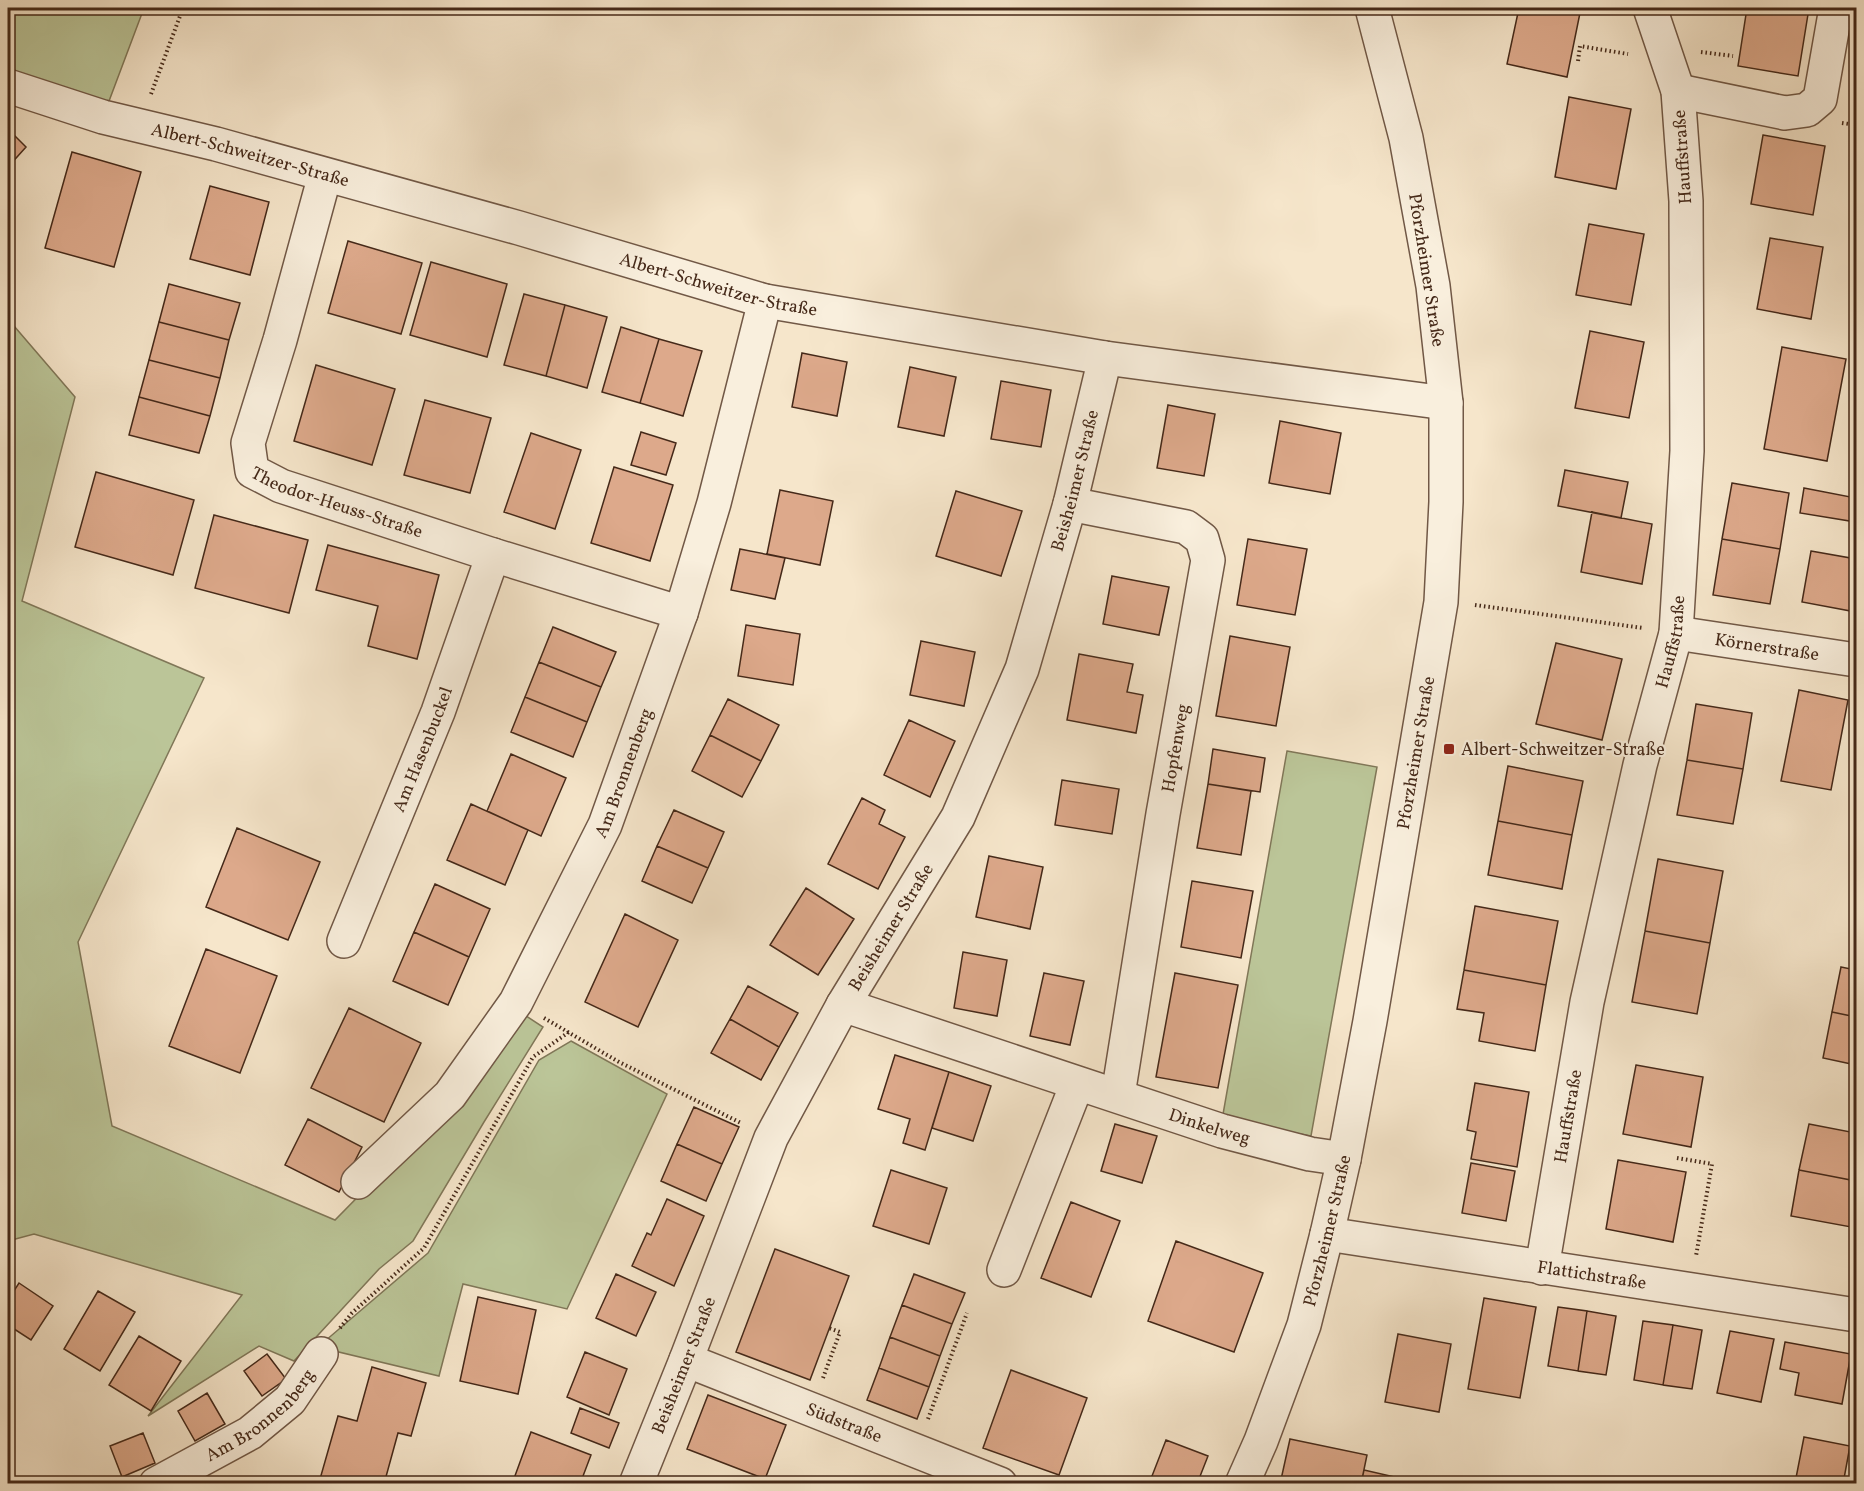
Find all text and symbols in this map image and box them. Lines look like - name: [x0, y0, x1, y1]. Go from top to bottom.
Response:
- street label: Hauffstraße: [1668, 109, 1699, 205]
- street label: Albert-Schweitzer-Straße: [148, 118, 352, 194]
- street label: Pforzheimer Straße: [1401, 192, 1450, 349]
- street label: Albert-Schweitzer-Straße: [616, 247, 819, 324]
- street label: Beisheimer Straße: [1046, 408, 1106, 555]
- street label: Theodor-Heuss-Straße: [246, 461, 426, 545]
- street label: Hauffstraße: [1650, 595, 1692, 691]
- street label: Körnerstraße: [1713, 628, 1821, 668]
- street label: Pforzheimer Straße: [1392, 674, 1442, 832]
- street label: Am Hasenbuckel: [387, 684, 460, 816]
- street label: Hopfenweg: [1156, 702, 1197, 795]
- street label: Am Bronnenberg: [589, 705, 660, 843]
- place label: Albert-Schweitzer-Straße: [1461, 738, 1665, 763]
- marker: Albert-Schweitzer-Straße: [1442, 742, 1456, 756]
- street label: Beisheimer Straße: [843, 859, 941, 996]
- street label: Hauffstraße: [1549, 1068, 1589, 1165]
- street label: Dinkelweg: [1165, 1103, 1253, 1152]
- street label: Pforzheimer Straße: [1298, 1153, 1359, 1309]
- street label: Flattichstraße: [1535, 1255, 1648, 1297]
- street label: Beisheimer Straße: [646, 1294, 723, 1438]
- street label: Am Bronnenberg: [202, 1364, 321, 1469]
- street label: Südstraße: [802, 1397, 885, 1450]

